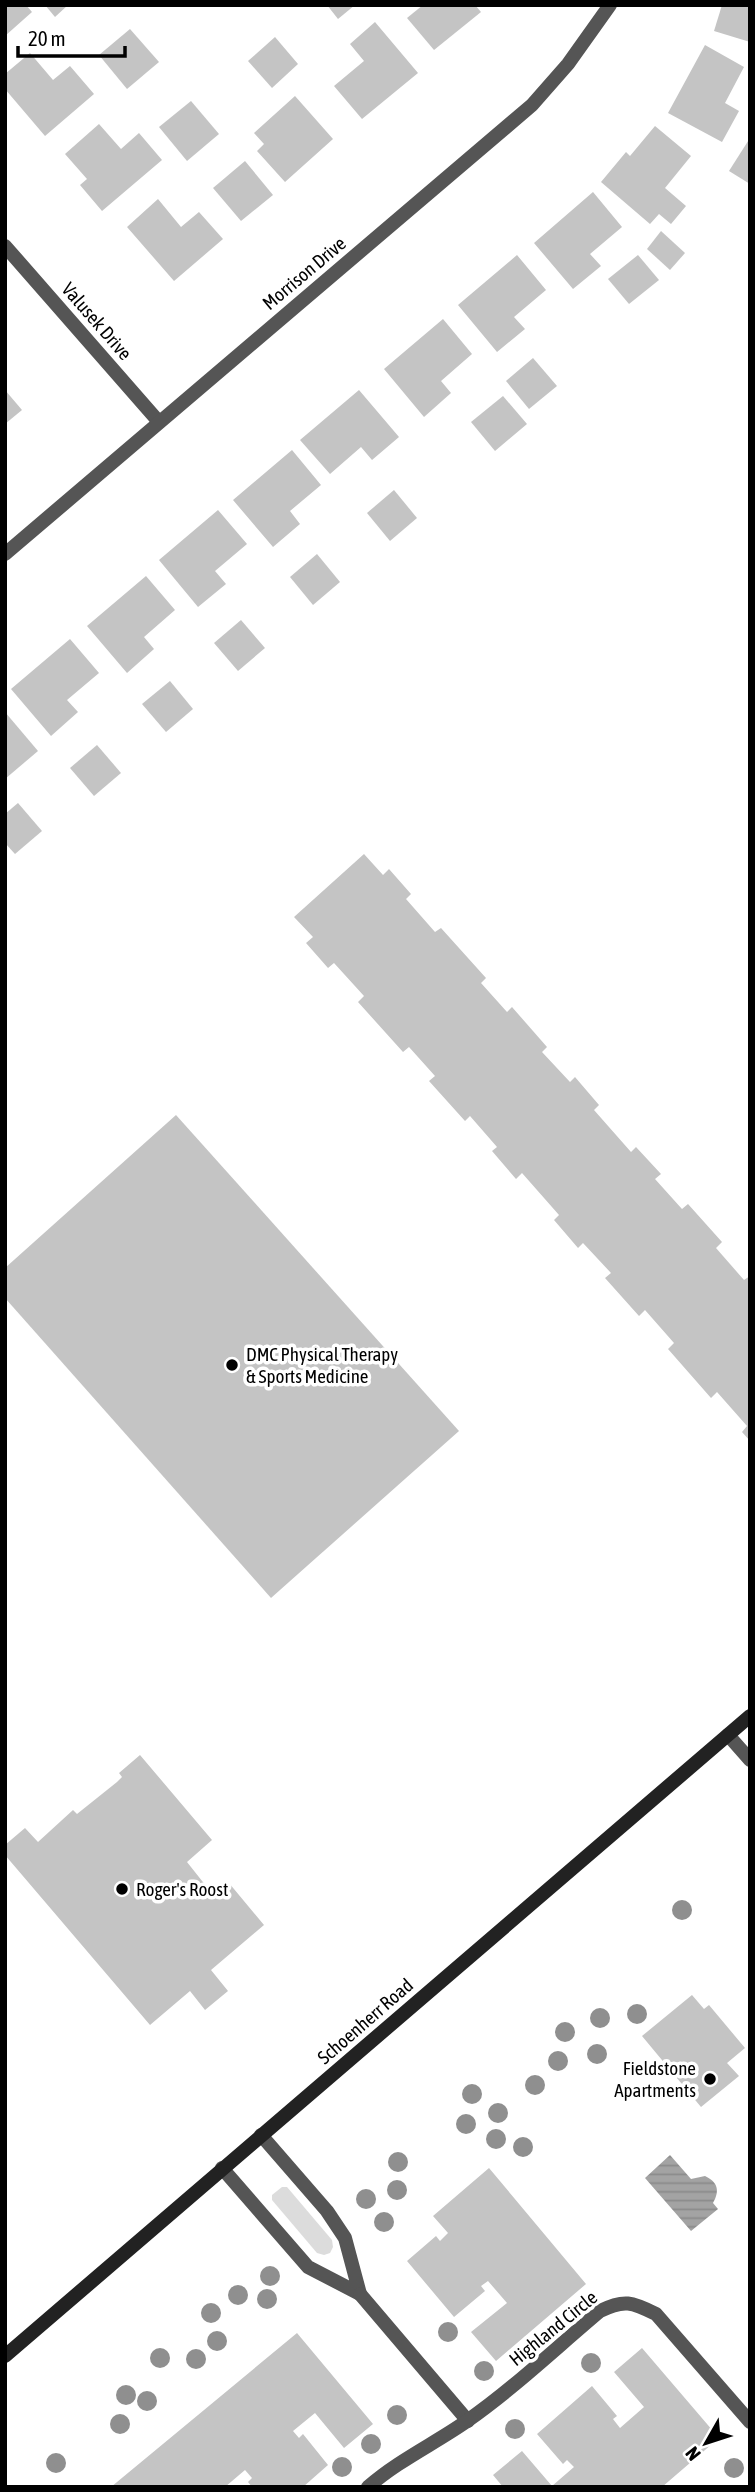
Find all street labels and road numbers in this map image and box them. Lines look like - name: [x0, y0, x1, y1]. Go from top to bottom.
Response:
- street label: Morrison Drive: [258, 232, 350, 314]
- street label: Valusek Drive: [58, 278, 136, 364]
- street label: Schoenherr Road: [313, 1974, 417, 2068]
- street label: Highland Circle: [505, 2286, 601, 2370]

